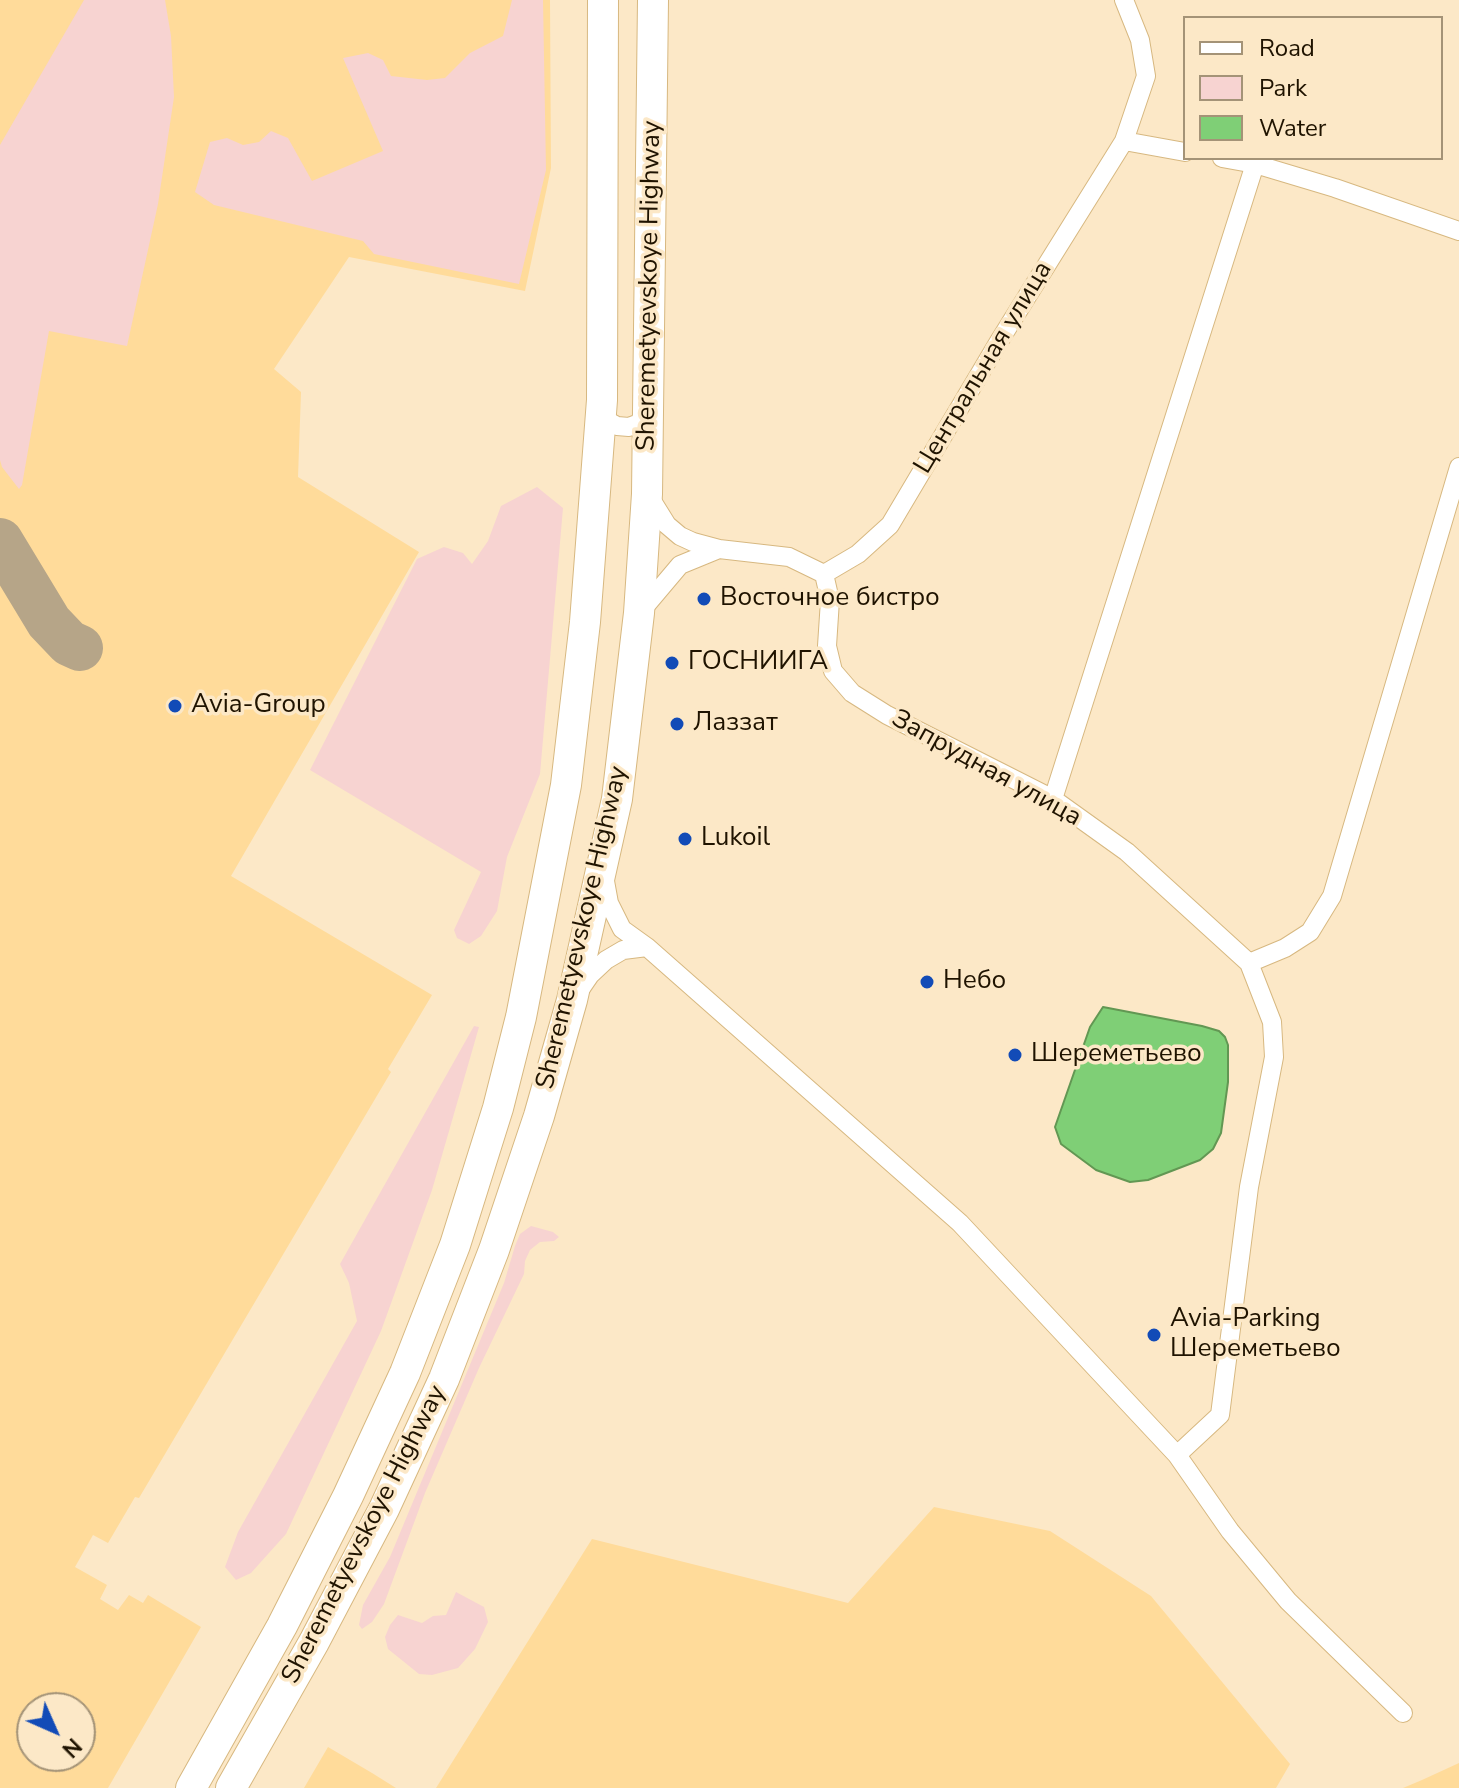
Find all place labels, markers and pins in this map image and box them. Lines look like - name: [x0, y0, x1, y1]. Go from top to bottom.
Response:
- place label: Восточное бистро: [720, 583, 940, 615]
- marker: Восточное бистро: [695, 590, 713, 608]
- place label: ГОСНИИГА: [688, 647, 828, 679]
- marker: ГОСНИИГА: [663, 654, 681, 672]
- place label: Avia-Group: [191, 690, 326, 722]
- marker: Avia-Group: [166, 697, 184, 715]
- place label: Лаззат: [693, 708, 778, 740]
- marker: Лаззат: [668, 715, 686, 733]
- place label: Lukoil: [701, 823, 770, 855]
- marker: Lukoil: [676, 830, 694, 848]
- place label: Небо: [943, 966, 1006, 998]
- marker: Небо: [918, 973, 936, 991]
- place label: Шереметьево: [1031, 1039, 1202, 1071]
- marker: Шереметьево: [1006, 1046, 1024, 1064]
- place label: Avia-Parking Шереметьево: [1170, 1304, 1341, 1366]
- marker: Avia-Parking Шереметьево: [1145, 1326, 1163, 1344]

